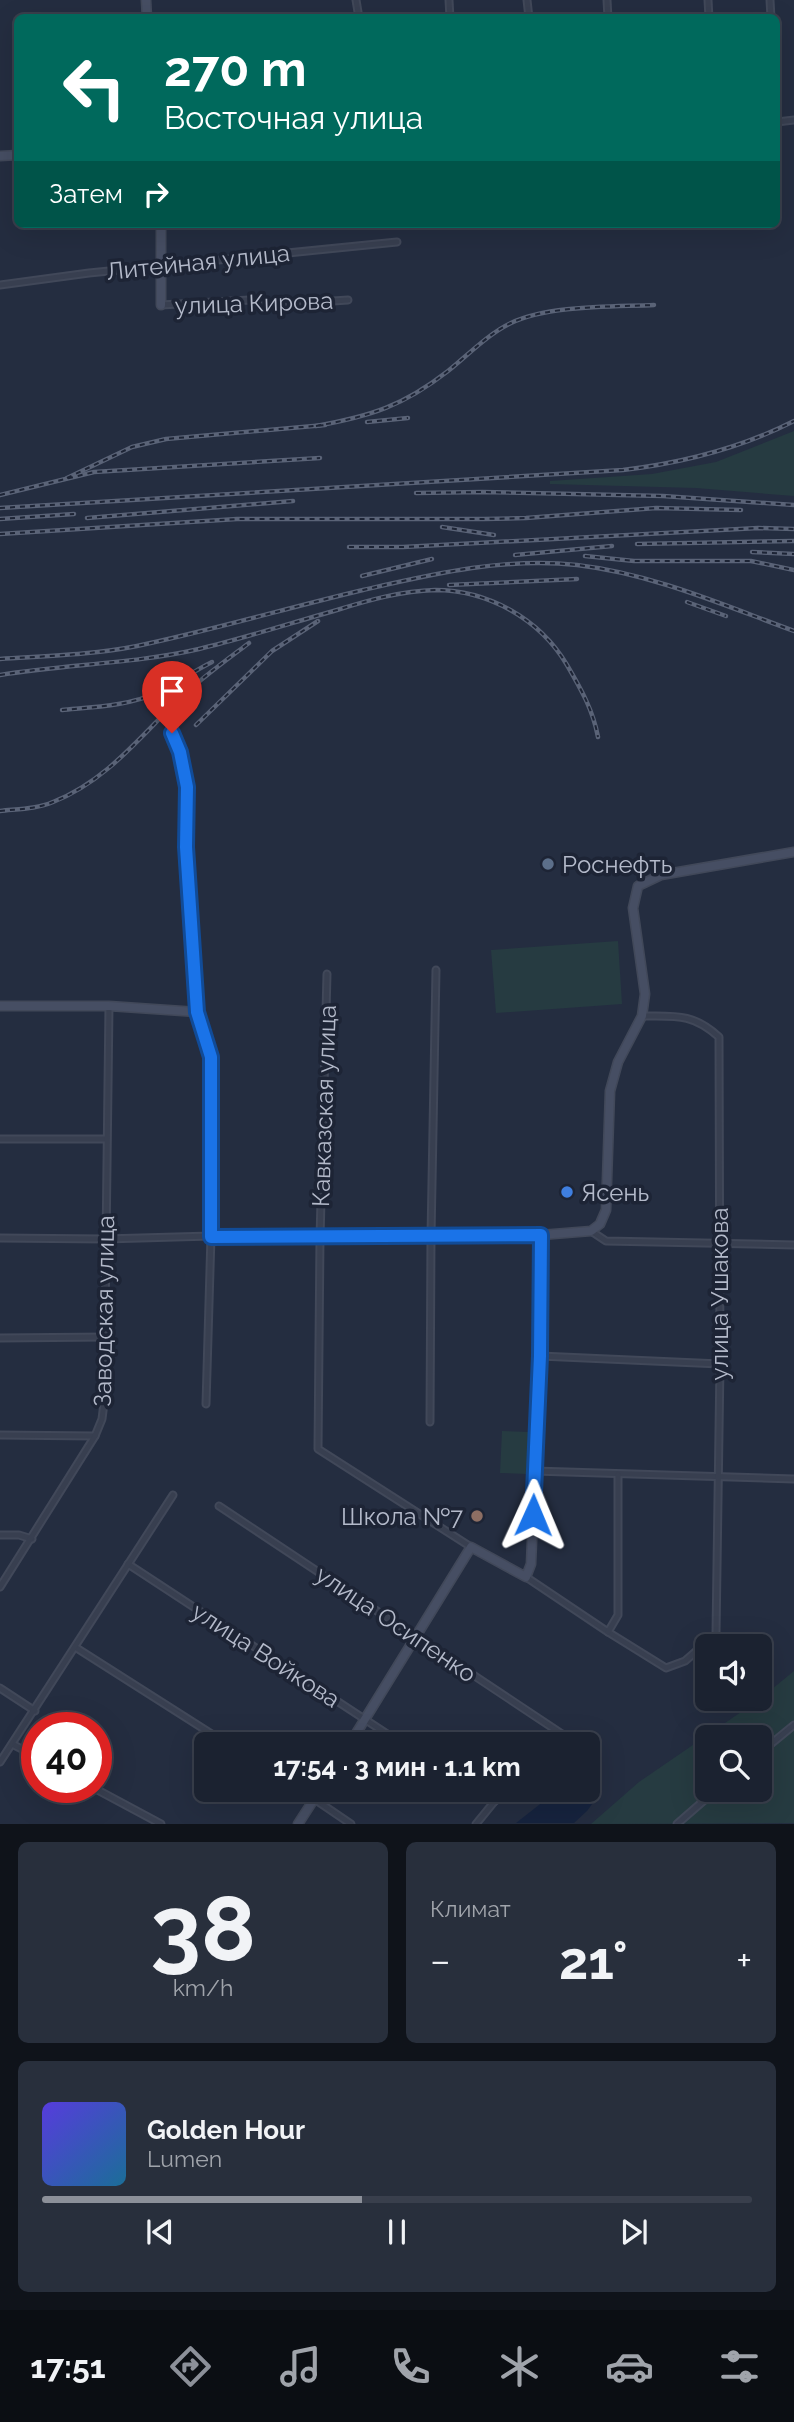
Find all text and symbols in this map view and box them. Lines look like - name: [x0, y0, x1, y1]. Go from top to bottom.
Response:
- text: 270 m: [164, 40, 307, 97]
- icon: left: [49, 42, 140, 133]
- text: Восточная улица: [164, 99, 423, 136]
- icon: right: [137, 175, 175, 213]
- text: Затем: [49, 179, 123, 209]
- street label: Литейная улица: [105, 238, 291, 286]
- street label: улица Кирова: [174, 286, 334, 320]
- pin: [142, 661, 202, 733]
- icon: arrive: [153, 672, 191, 710]
- place label: Роснефть: [562, 850, 672, 879]
- marker: Роснефть: [540, 856, 556, 872]
- street label: Кавказская улица: [306, 1004, 342, 1208]
- place label: Ясень: [581, 1178, 649, 1207]
- marker: Ясень: [559, 1184, 575, 1200]
- street label: улица Ушакова: [705, 1207, 734, 1381]
- street label: Заводская улица: [88, 1215, 120, 1407]
- position arrow: [496, 1478, 570, 1552]
- place label: Школа №7: [341, 1502, 463, 1531]
- marker: Школа №7: [469, 1508, 485, 1524]
- street label: улица Осипенко: [310, 1560, 482, 1688]
- street label: улица Войкова: [187, 1596, 345, 1714]
- map controls: [695, 1634, 772, 1802]
- button: sound: [695, 1634, 772, 1711]
- speed limit sign: 40: [21, 1712, 112, 1803]
- button: search: [695, 1725, 772, 1802]
- text: 17:54 · 3 мин · 1.1 km: [273, 1752, 521, 1782]
- text: 38: [150, 1875, 256, 1982]
- text: Климат: [430, 1895, 511, 1922]
- text: 21°: [559, 1930, 628, 1991]
- text: −: [430, 1938, 450, 1983]
- text: +: [736, 1938, 752, 1983]
- text: km/h: [173, 1974, 233, 2001]
- text: Golden Hour: [147, 2115, 305, 2145]
- text: Lumen: [147, 2145, 222, 2172]
- icon: previous: [141, 2213, 179, 2251]
- icon: pause: [378, 2213, 416, 2251]
- icon: next: [615, 2213, 653, 2251]
- icon: directions: [166, 2342, 215, 2391]
- icon: music: [276, 2342, 325, 2391]
- icon: phone: [386, 2342, 435, 2391]
- icon: climate: [495, 2342, 544, 2391]
- icon: car: [605, 2342, 654, 2391]
- icon: filters: [715, 2342, 764, 2391]
- text: 17:51: [30, 2348, 106, 2385]

